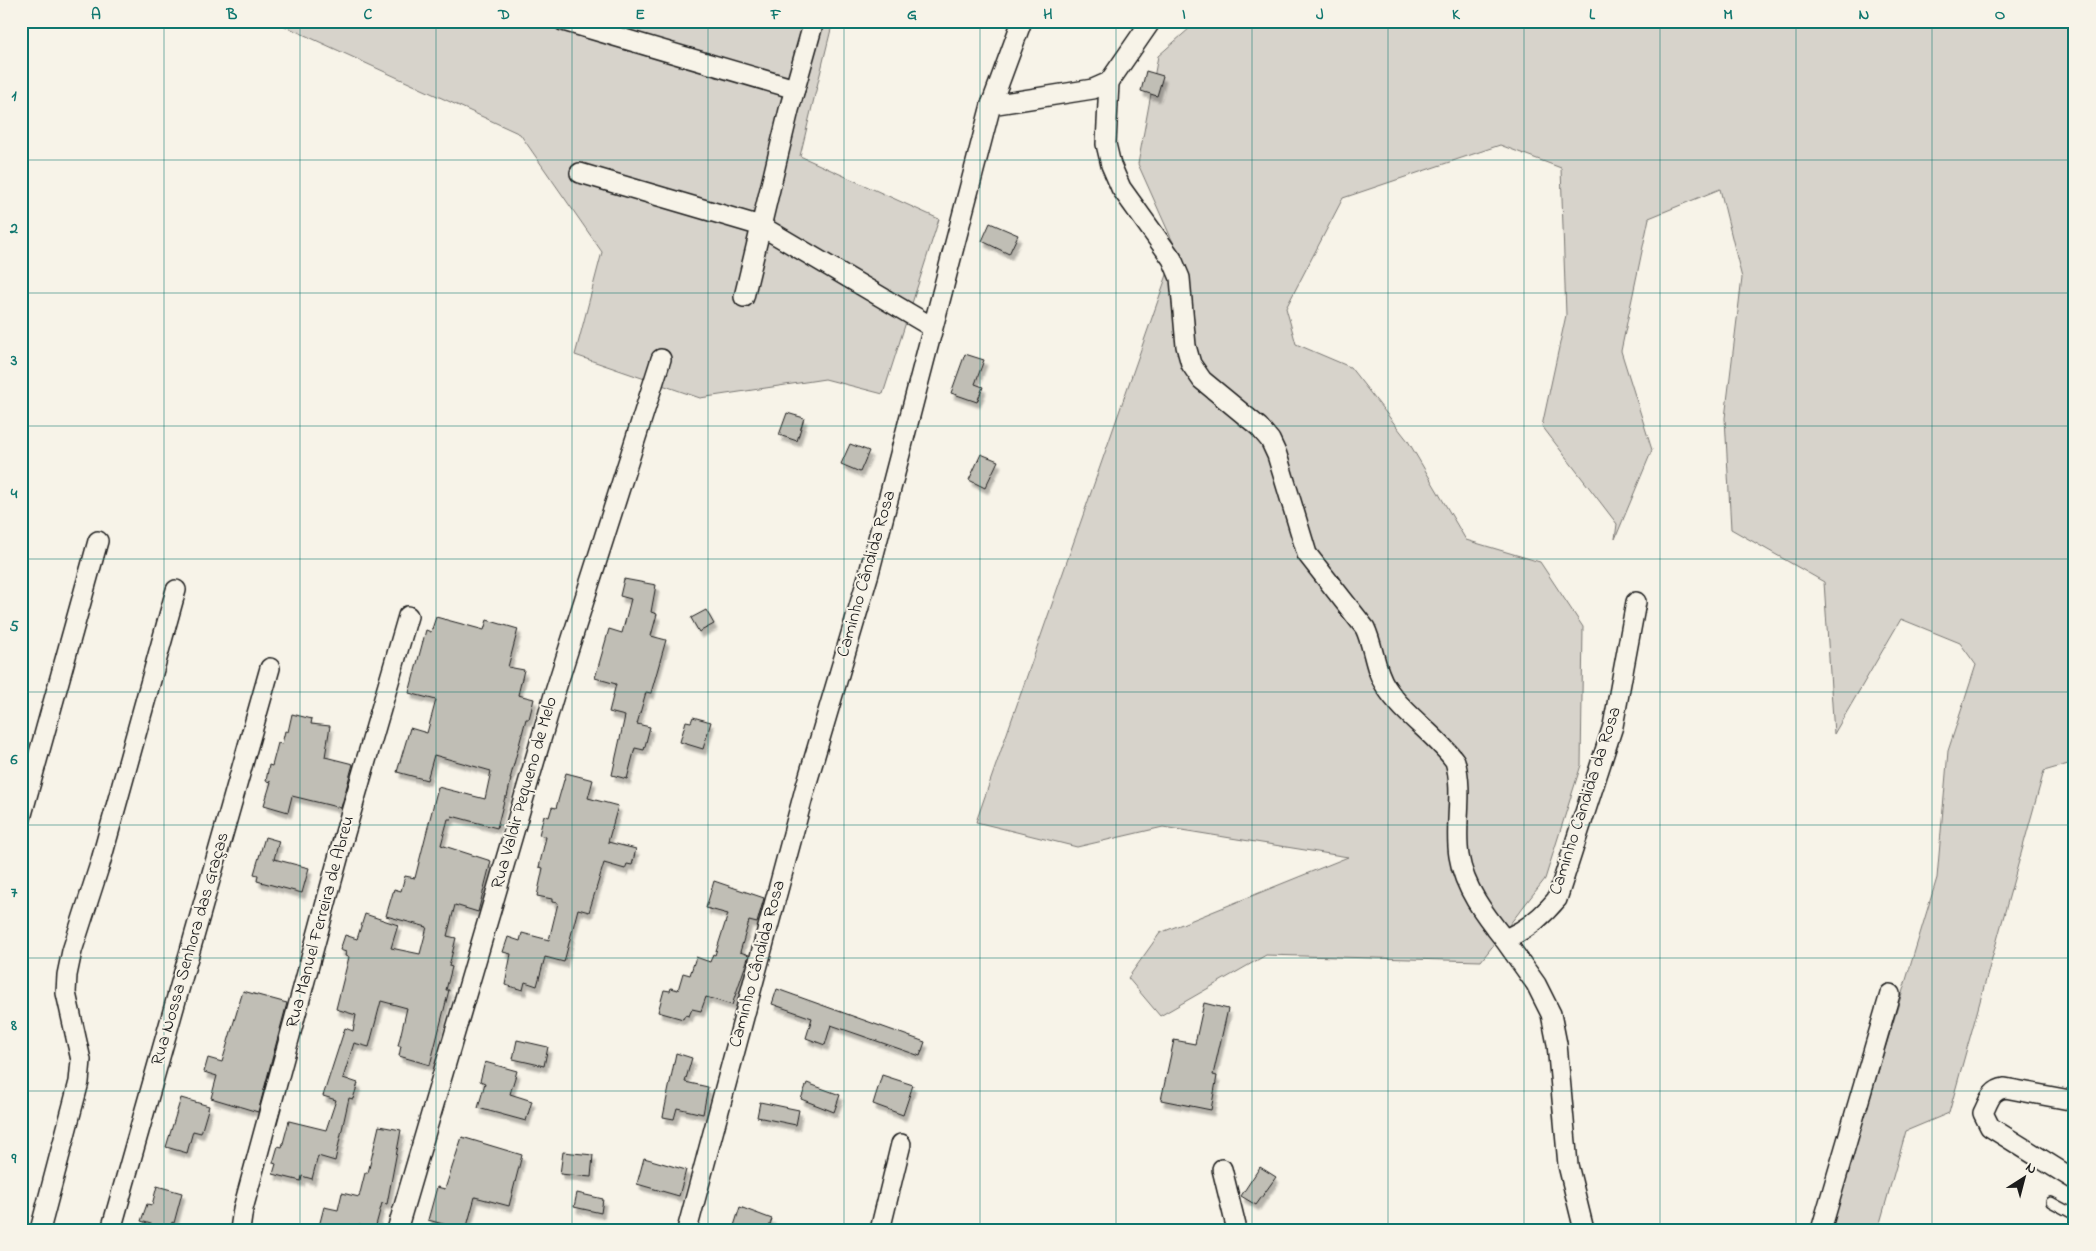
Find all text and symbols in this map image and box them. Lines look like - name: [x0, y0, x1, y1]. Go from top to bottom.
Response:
- text: A: [91, 3, 101, 27]
- text: B: [226, 3, 238, 27]
- text: C: [364, 3, 373, 27]
- text: D: [497, 3, 510, 27]
- text: E: [635, 3, 645, 27]
- text: F: [770, 3, 782, 27]
- text: G: [907, 3, 917, 27]
- text: H: [1043, 3, 1053, 27]
- text: I: [1182, 3, 1186, 27]
- text: J: [1316, 3, 1324, 27]
- text: K: [1452, 3, 1461, 27]
- text: L: [1589, 3, 1596, 27]
- text: M: [1723, 3, 1733, 27]
- text: N: [1859, 3, 1870, 27]
- text: O: [1995, 3, 2006, 27]
- text: 1: [11, 84, 17, 108]
- text: 2: [9, 217, 18, 241]
- text: 3: [10, 349, 18, 373]
- text: 4: [10, 482, 18, 506]
- street label: Caminho Cândida Rosa: [831, 488, 903, 660]
- text: 5: [9, 615, 19, 639]
- street label: Rua Valdir Pequeno de Melo: [485, 694, 565, 892]
- street label: Caminho Candida da Rosa: [1543, 703, 1629, 899]
- text: 6: [9, 748, 18, 772]
- street label: Rua Manuel Ferreira de Abreu: [280, 813, 362, 1031]
- street label: Rua Nossa Senhora das Graças: [145, 829, 237, 1069]
- street label: Caminho Cândida Rosa: [723, 877, 793, 1051]
- text: 7: [11, 881, 18, 905]
- text: 8: [10, 1014, 17, 1038]
- text: 9: [11, 1147, 17, 1171]
- north arrow: [1998, 1154, 2048, 1204]
- text: N: [2021, 1157, 2041, 1180]

